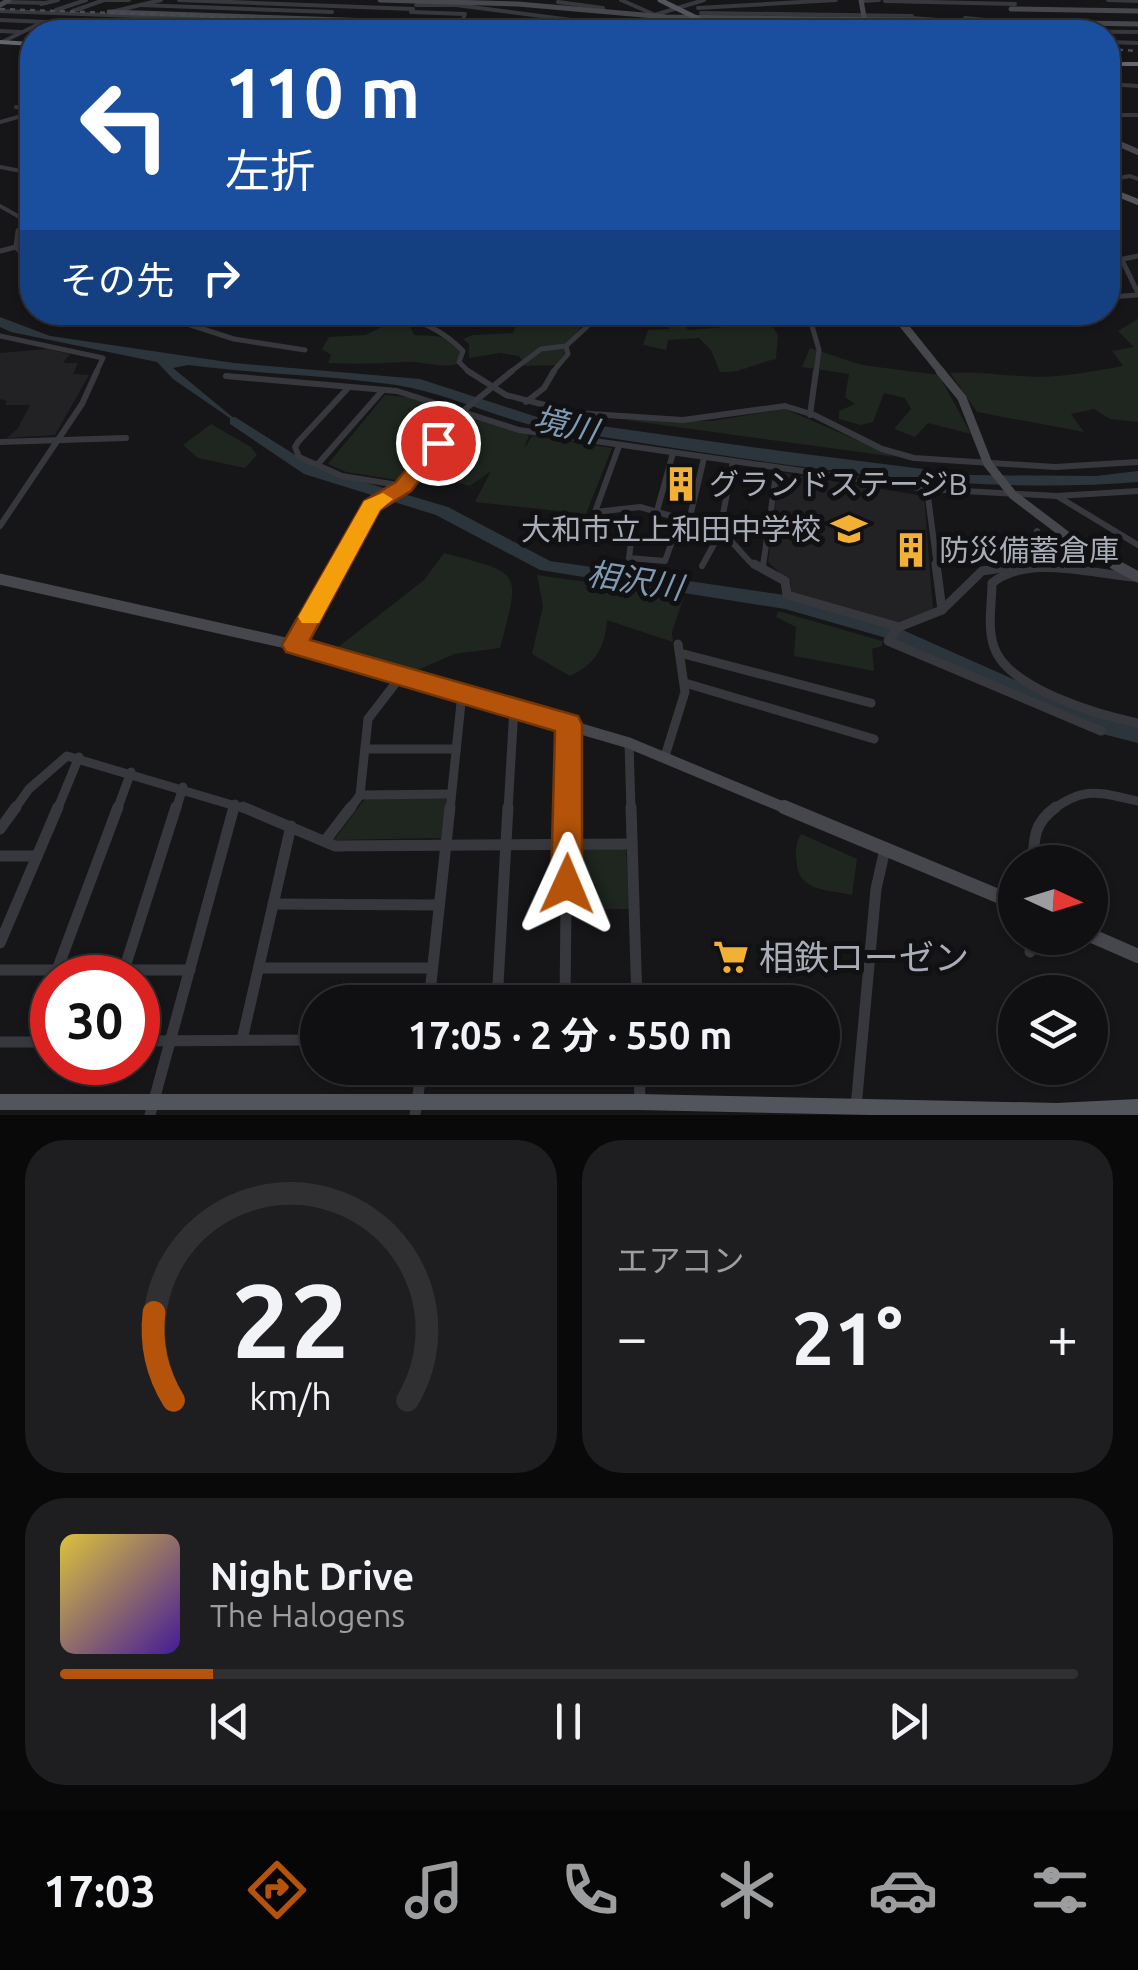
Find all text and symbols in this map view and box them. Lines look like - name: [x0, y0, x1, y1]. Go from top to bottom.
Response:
- text: 110 m: [225, 53, 420, 131]
- icon: left: [60, 60, 190, 190]
- text: 左折: [225, 145, 315, 196]
- icon: right: [194, 250, 249, 305]
- text: その先: [60, 259, 174, 301]
- water label: 境川: [531, 399, 604, 449]
- pin: [396, 401, 481, 486]
- icon: arrive: [411, 416, 466, 471]
- building icon: グランドステージB: [662, 465, 700, 503]
- place label: グランドステージB: [709, 467, 967, 501]
- school or university icon: 大和市立上和田中学校: [830, 510, 868, 548]
- place label: 大和市立上和田中学校: [521, 512, 821, 546]
- building icon: 防災備蓄倉庫: [892, 531, 930, 569]
- place label: 防災備蓄倉庫: [939, 533, 1119, 567]
- water label: 相沢川: [585, 555, 688, 606]
- position arrow: [515, 832, 619, 936]
- north arrow: [998, 845, 1108, 955]
- map controls: [998, 845, 1108, 1085]
- place label: 相鉄ローゼン: [759, 937, 969, 977]
- supermarket icon: 相鉄ローゼン: [712, 938, 750, 976]
- speed limit sign: 30: [30, 955, 160, 1085]
- button: layers: [998, 975, 1108, 1085]
- text: 17:05 · 2 分 · 550 m: [408, 1014, 732, 1056]
- text: エアコン: [617, 1242, 745, 1278]
- text: 22: [232, 1261, 349, 1378]
- text: 21°: [792, 1295, 903, 1379]
- text: −: [617, 1306, 648, 1367]
- text: +: [1047, 1306, 1078, 1367]
- text: km/h: [249, 1377, 332, 1417]
- text: Night Drive: [210, 1555, 414, 1597]
- text: The Halogens: [210, 1597, 405, 1633]
- icon: previous: [202, 1694, 257, 1749]
- icon: pause: [541, 1694, 596, 1749]
- icon: next: [881, 1694, 936, 1749]
- icon: directions: [242, 1855, 312, 1925]
- icon: music: [399, 1855, 469, 1925]
- icon: phone: [555, 1855, 625, 1925]
- icon: climate: [712, 1855, 782, 1925]
- icon: car: [868, 1855, 938, 1925]
- icon: filters: [1025, 1855, 1095, 1925]
- text: 17:03: [43, 1865, 156, 1916]

